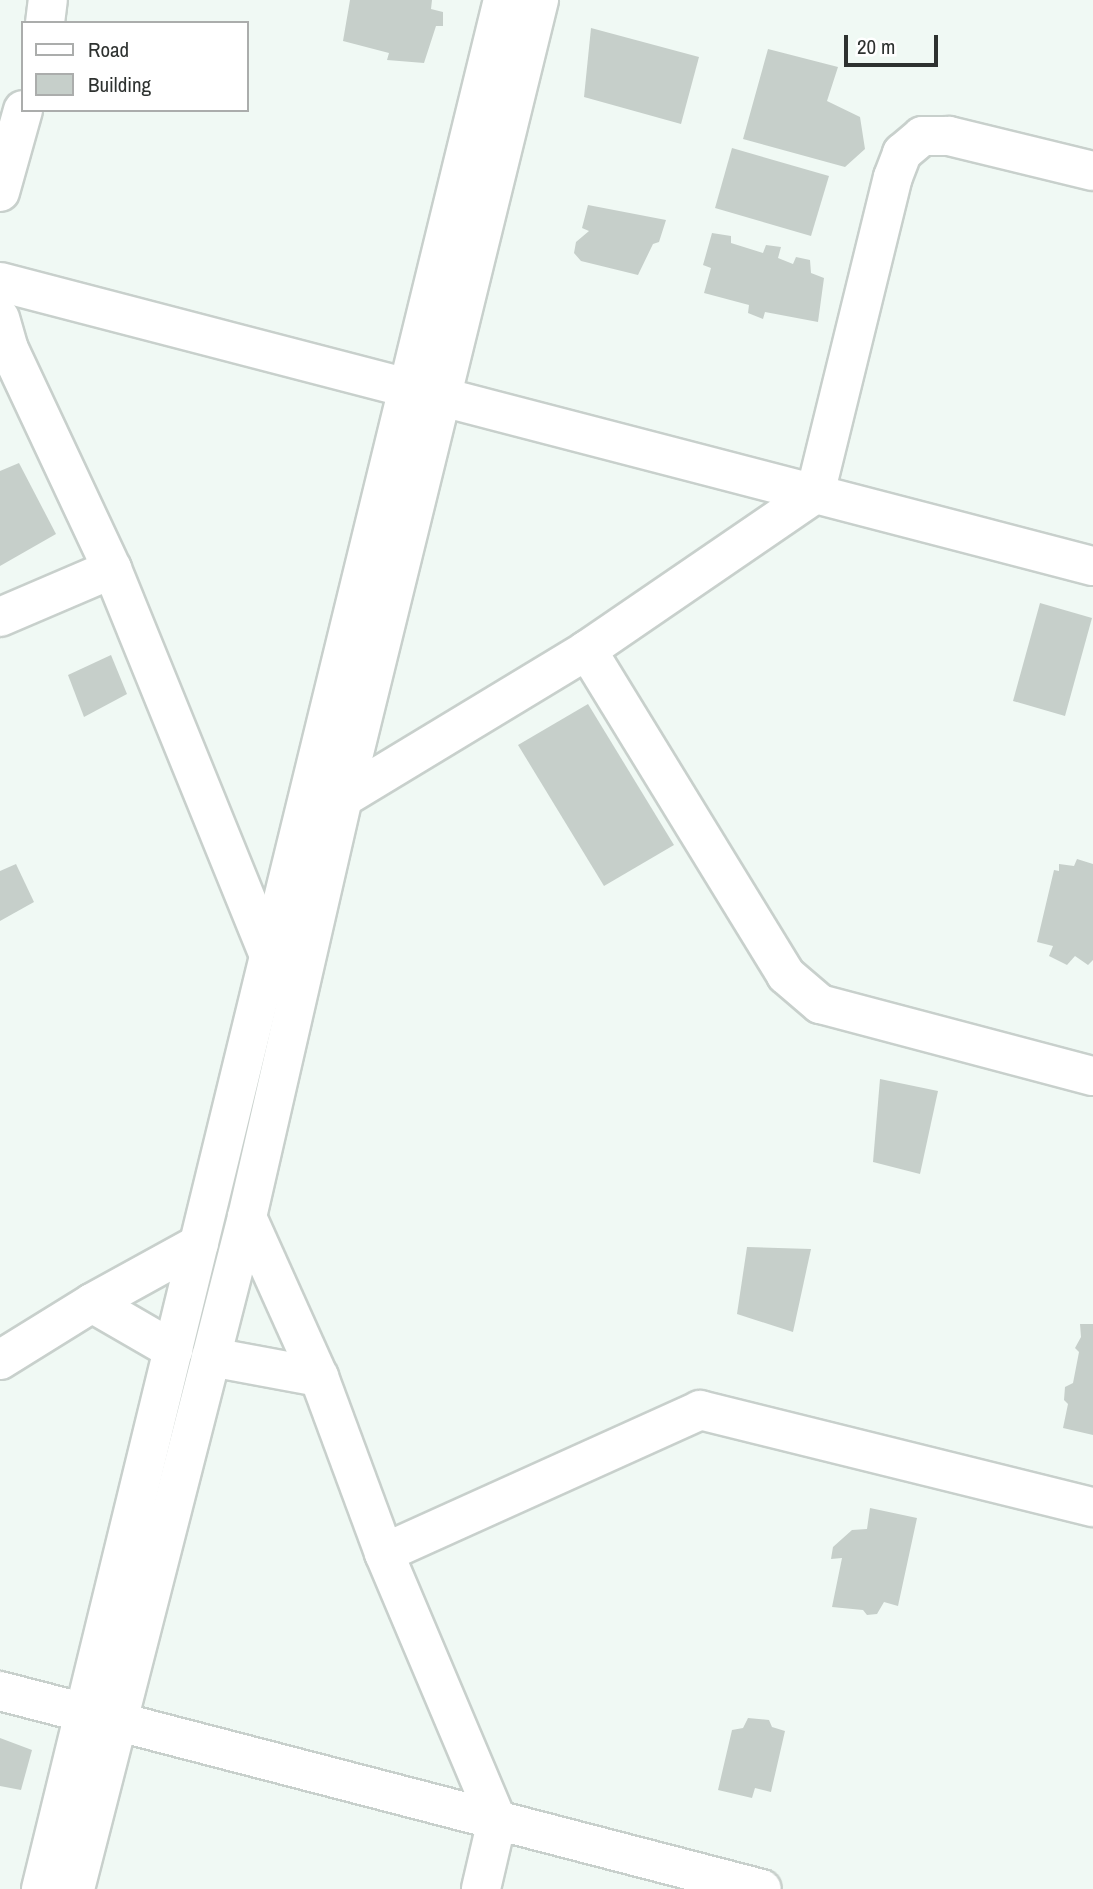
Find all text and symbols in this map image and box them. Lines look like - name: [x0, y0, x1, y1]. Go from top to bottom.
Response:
- legend: [21, 21, 248, 112]
- scale bar: [848, 21, 942, 65]
- text: 20 m: [857, 32, 895, 61]
- text: Road: [88, 35, 129, 64]
- text: Building: [88, 70, 151, 99]

